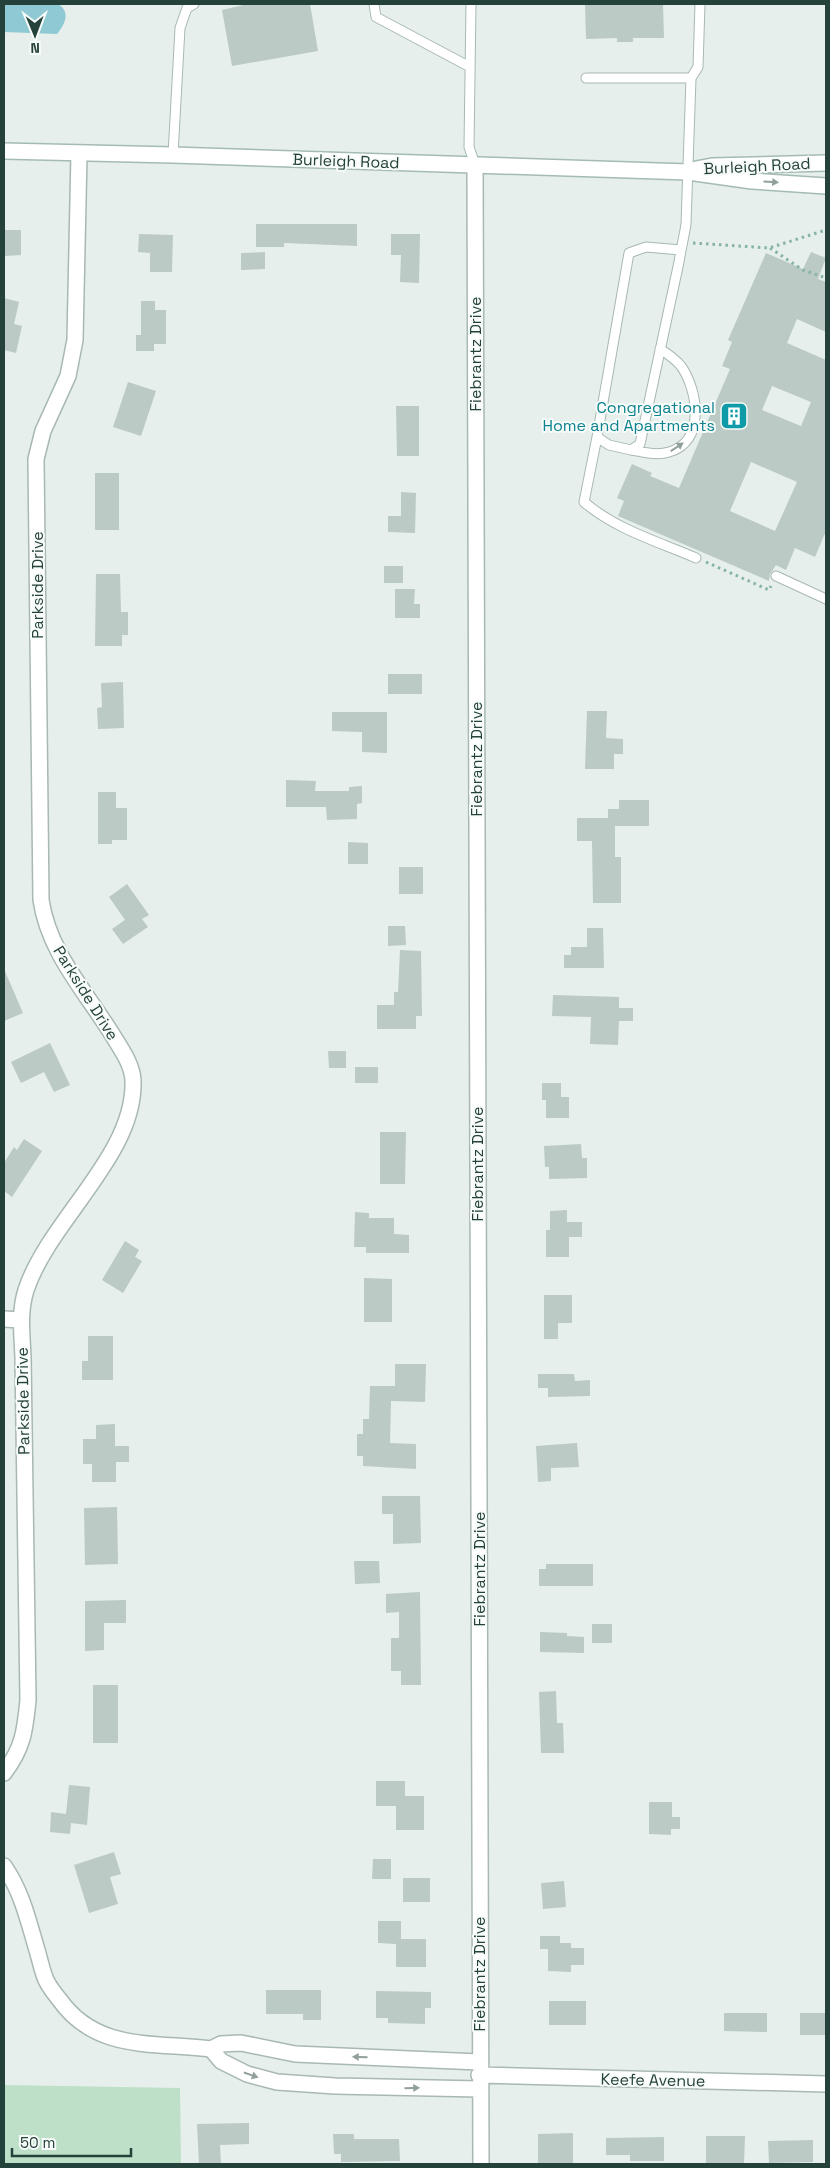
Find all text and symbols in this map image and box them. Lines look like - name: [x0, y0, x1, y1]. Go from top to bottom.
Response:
- north arrow: [10, 10, 60, 60]
- text: N: [30, 39, 40, 57]
- street label: Burleigh Road: [292, 149, 400, 173]
- street label: Burleigh Road: [703, 153, 811, 179]
- one-way arrow: [763, 178, 779, 186]
- street label: Fiebrantz Drive: [465, 296, 486, 412]
- place label: Congregational Home and Apartments: [542, 397, 715, 436]
- building icon: Congregational Home and Apartments: [719, 401, 749, 431]
- one-way arrow: [671, 443, 684, 452]
- street label: Parkside Drive: [27, 531, 48, 639]
- street label: Fiebrantz Drive: [466, 701, 487, 817]
- street label: Parkside Drive: [49, 942, 123, 1044]
- street label: Fiebrantz Drive: [467, 1106, 488, 1222]
- street label: Parkside Drive: [12, 1347, 34, 1455]
- street label: Fiebrantz Drive: [469, 1511, 490, 1627]
- street label: Fiebrantz Drive: [469, 1916, 490, 2032]
- one-way arrow: [352, 2053, 368, 2061]
- street label: Keefe Avenue: [601, 2069, 705, 2091]
- one-way arrow: [243, 2071, 258, 2079]
- one-way arrow: [404, 2084, 420, 2092]
- scale bar: [12, 2126, 131, 2158]
- text: 50 m: [20, 2133, 55, 2152]

